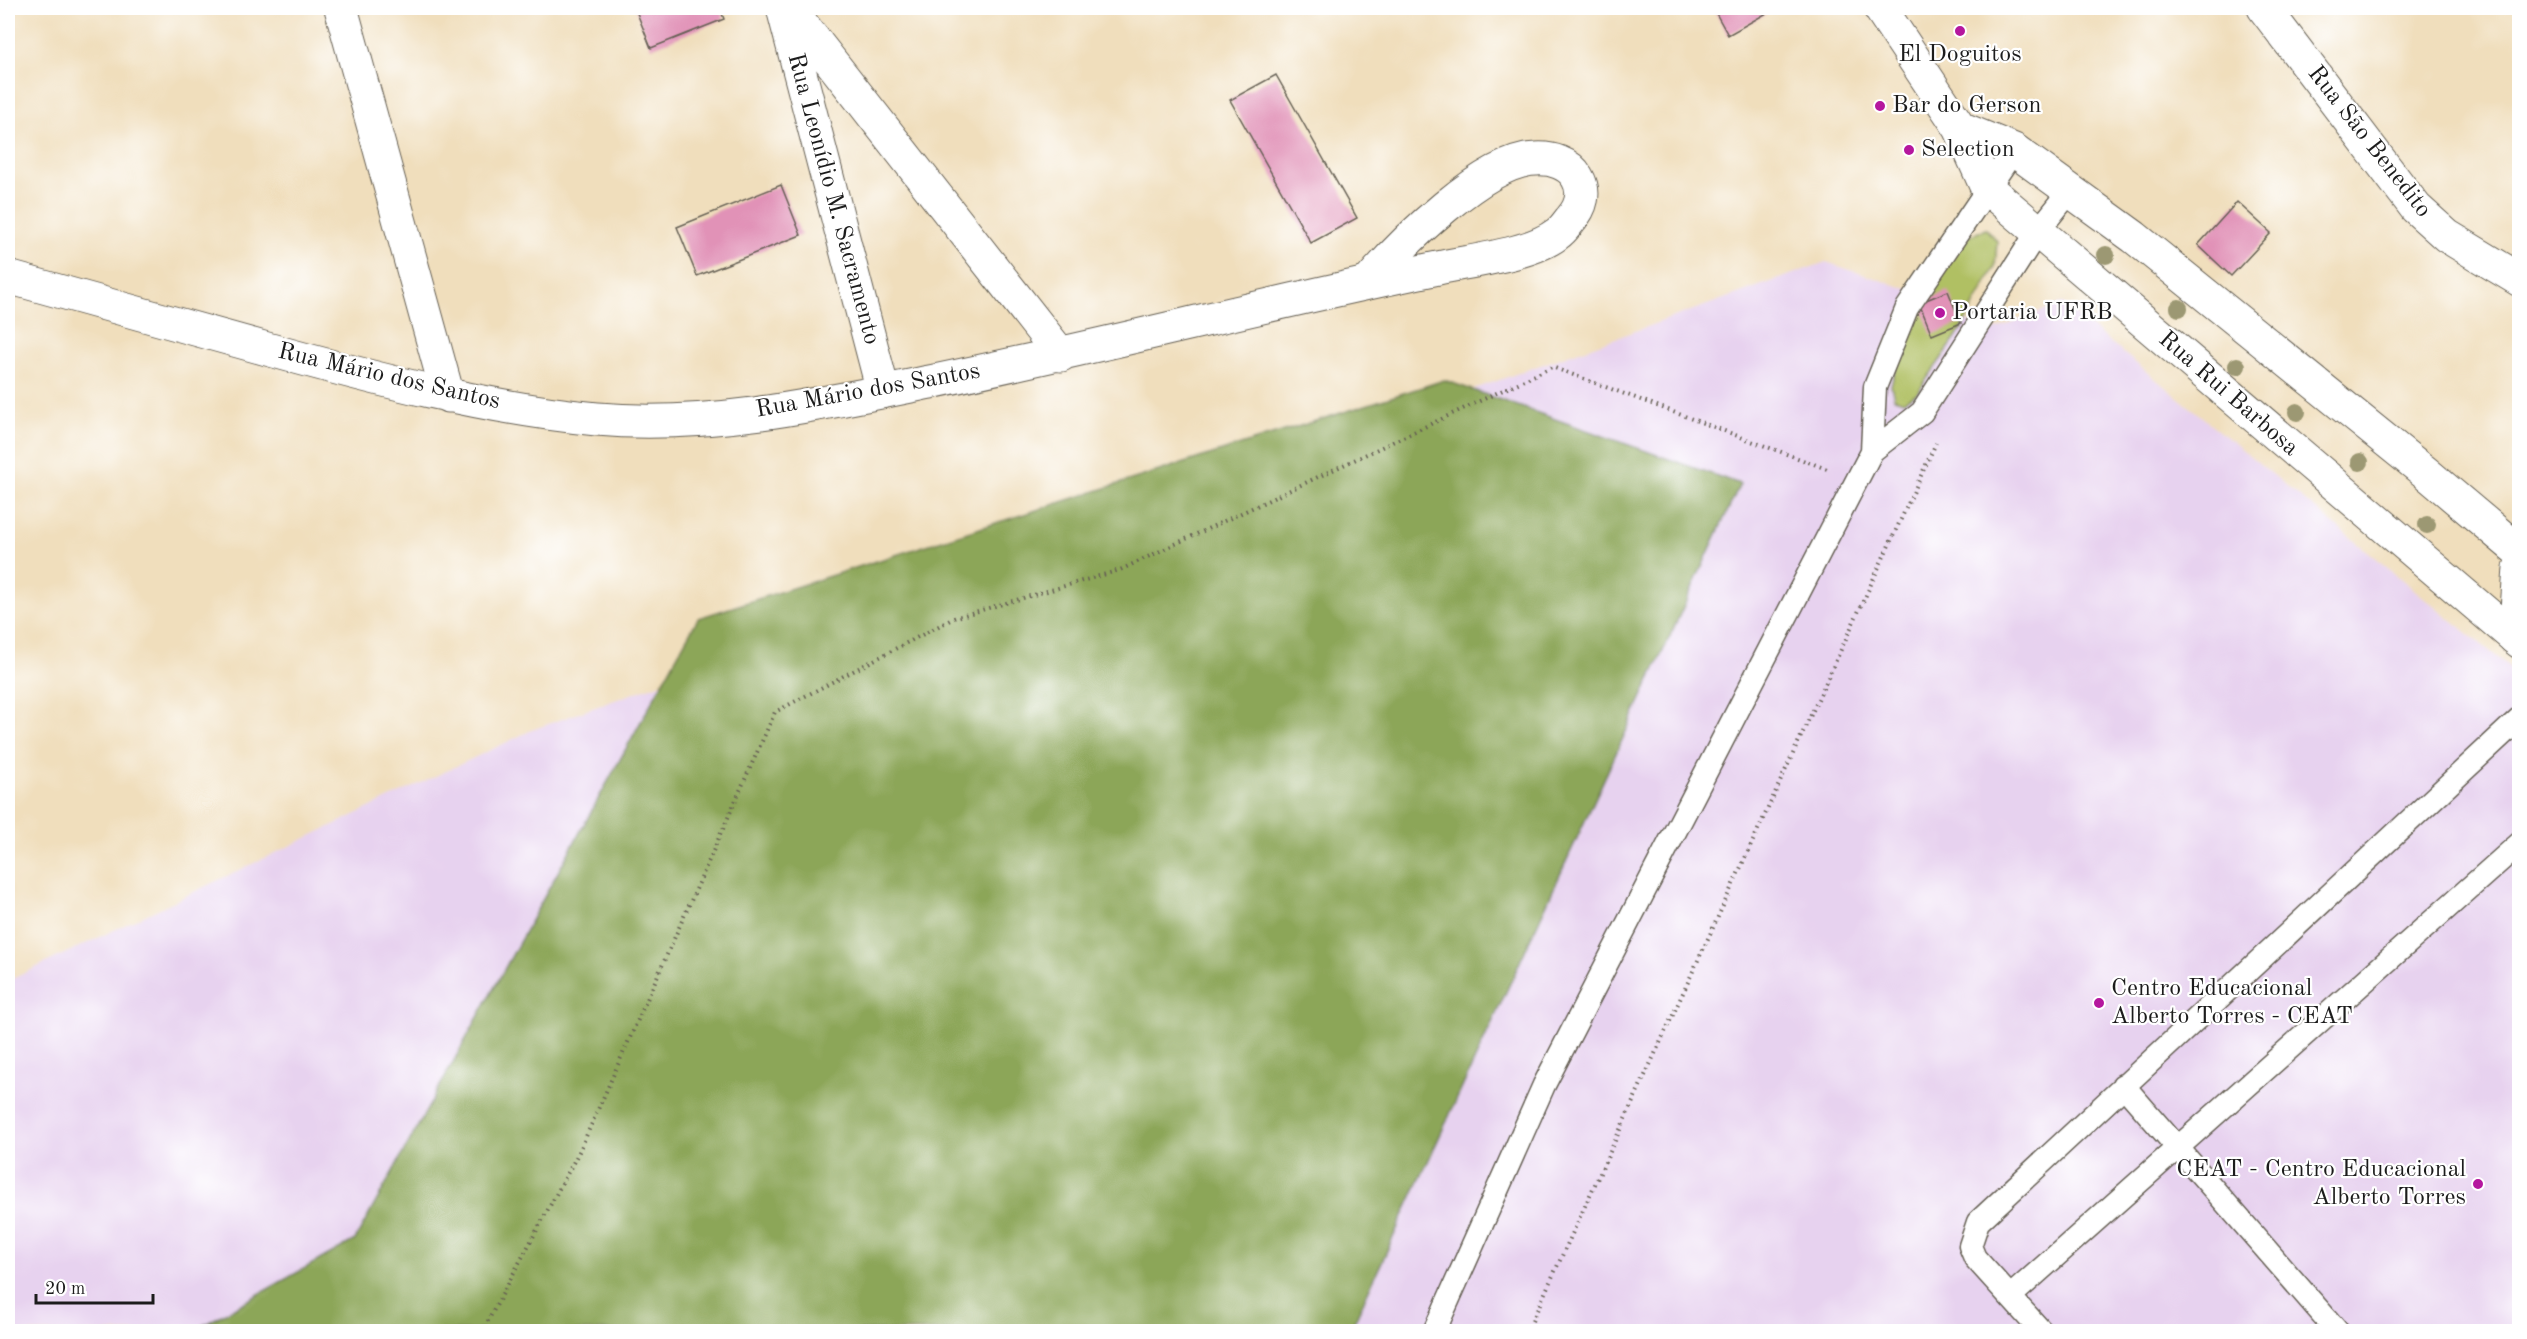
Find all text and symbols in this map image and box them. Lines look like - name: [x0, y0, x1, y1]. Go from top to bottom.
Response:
- marker: El Doguitos: [1953, 24, 1967, 38]
- place label: El Doguitos: [1898, 43, 2022, 67]
- street label: Rua Leonídio M. Sacramento: [783, 51, 883, 347]
- street label: Rua São Benedito: [2303, 62, 2435, 222]
- place label: Bar do Gerson: [1892, 94, 2042, 118]
- marker: Bar do Gerson: [1873, 99, 1887, 113]
- place label: Selection: [1921, 138, 2015, 162]
- marker: Selection: [1902, 143, 1916, 157]
- place label: Portaria UFRB: [1952, 301, 2113, 325]
- marker: Portaria UFRB: [1933, 306, 1947, 320]
- street label: Rua Rui Barbosa: [2154, 327, 2303, 461]
- street label: Rua Mário dos Santos: [275, 340, 503, 414]
- street label: Rua Mário dos Santos: [754, 359, 982, 423]
- place label: Centro Educacional Alberto Torres - CEAT: [2111, 977, 2353, 1029]
- marker: Centro Educacional Alberto Torres - CEAT: [2092, 996, 2106, 1010]
- place label: CEAT - Centro Educacional Alberto Torres: [2176, 1158, 2466, 1210]
- marker: CEAT - Centro Educacional Alberto Torres: [2471, 1177, 2485, 1191]
- scale bar: [36, 1267, 153, 1305]
- text: 20 m: [45, 1280, 85, 1298]

